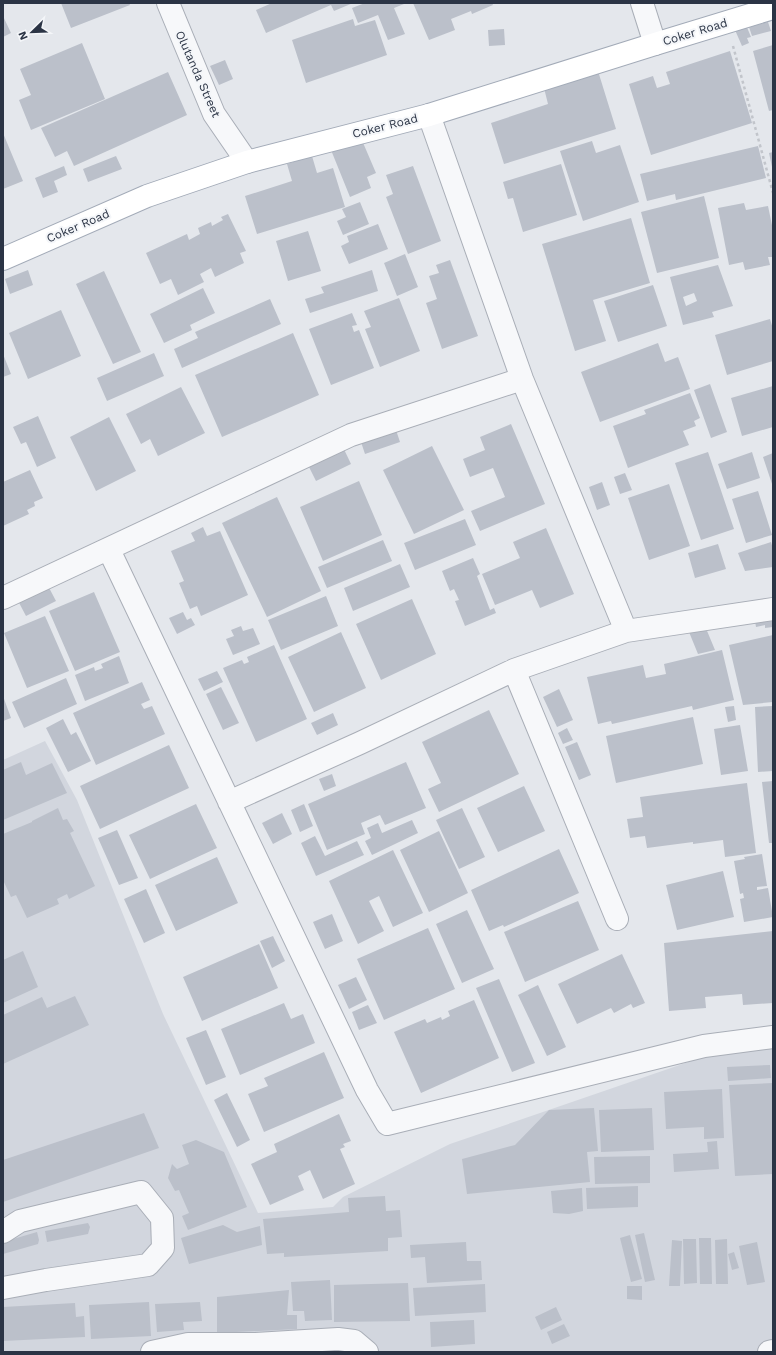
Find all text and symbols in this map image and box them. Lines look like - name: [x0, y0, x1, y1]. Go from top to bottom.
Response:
- north arrow: [12, 12, 52, 52]
- street label: Coker Road: [661, 16, 729, 48]
- street label: Olutanda Street: [173, 28, 223, 120]
- text: N: [16, 29, 31, 42]
- street label: Coker Road: [351, 111, 419, 141]
- street label: Coker Road: [44, 206, 112, 246]

